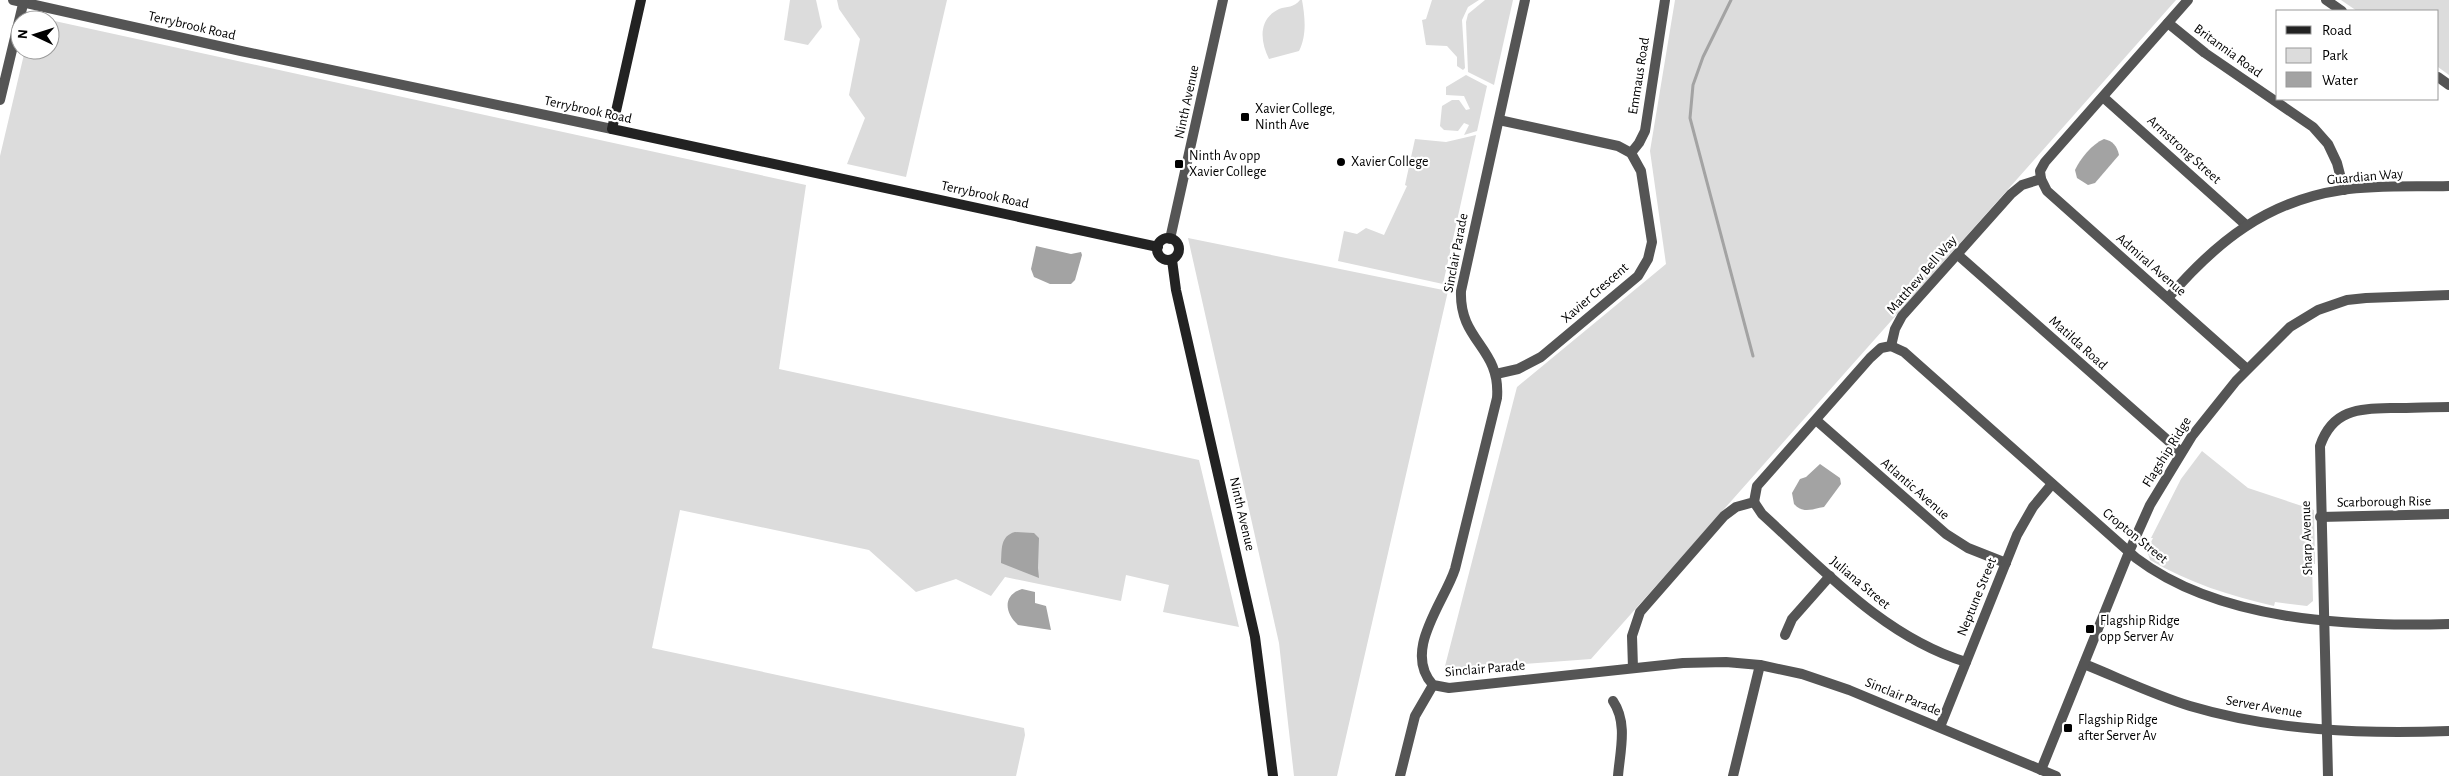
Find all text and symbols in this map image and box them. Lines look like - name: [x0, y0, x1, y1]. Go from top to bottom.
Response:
- street label: Terrybrook Road: [147, 9, 237, 43]
- north arrow: [10, 10, 60, 60]
- legend: [2276, 10, 2439, 100]
- street label: Britannia Road: [2191, 22, 2265, 80]
- text: Road: [2322, 23, 2352, 38]
- text: N: [16, 29, 30, 40]
- street label: Emmaus Road: [1626, 36, 1652, 116]
- text: Park: [2322, 48, 2348, 63]
- street label: Ninth Avenue: [1172, 64, 1202, 140]
- text: Water: [2322, 73, 2358, 88]
- street label: Terrybrook Road: [543, 94, 633, 126]
- place label: Xavier College, Ninth Ave: [1255, 102, 1335, 132]
- marker: Xavier College, Ninth Ave: [1239, 111, 1251, 123]
- street label: Armstrong Street: [2144, 113, 2224, 187]
- place label: Ninth Av opp Xavier College: [1189, 149, 1266, 179]
- place label: Xavier College: [1351, 155, 1428, 169]
- marker: Xavier College: [1335, 156, 1347, 168]
- marker: Ninth Av opp Xavier College: [1173, 158, 1185, 170]
- street label: Guardian Way: [2326, 167, 2404, 187]
- street label: Terrybrook Road: [940, 179, 1030, 211]
- street label: Sinclair Parade: [1441, 212, 1471, 294]
- street label: Admiral Avenue: [2114, 231, 2188, 299]
- street label: Matthew Bell Way: [1884, 233, 1960, 317]
- street label: Xavier Crescent: [1559, 260, 1632, 326]
- street label: Matilda Road: [2046, 314, 2110, 372]
- street label: Flagship Ridge: [2140, 414, 2194, 490]
- street label: Atlantic Avenue: [1878, 456, 1952, 522]
- street label: Ninth Avenue: [1227, 476, 1257, 552]
- street label: Scarborough Rise: [2337, 494, 2431, 510]
- street label: Sharp Avenue: [2299, 500, 2315, 576]
- street label: Cropton Street: [2100, 506, 2171, 567]
- street label: Juliana Street: [1827, 554, 1893, 612]
- street label: Neptune Street: [1955, 555, 1999, 638]
- place label: Flagship Ridge opp Server Av: [2100, 614, 2180, 644]
- marker: Flagship Ridge opp Server Av: [2084, 623, 2096, 635]
- street label: Sinclair Parade: [1444, 659, 1526, 679]
- street label: Sinclair Parade: [1863, 675, 1943, 719]
- street label: Server Avenue: [2225, 693, 2303, 721]
- place label: Flagship Ridge after Server Av: [2078, 713, 2158, 743]
- marker: Flagship Ridge after Server Av: [2062, 722, 2074, 734]

